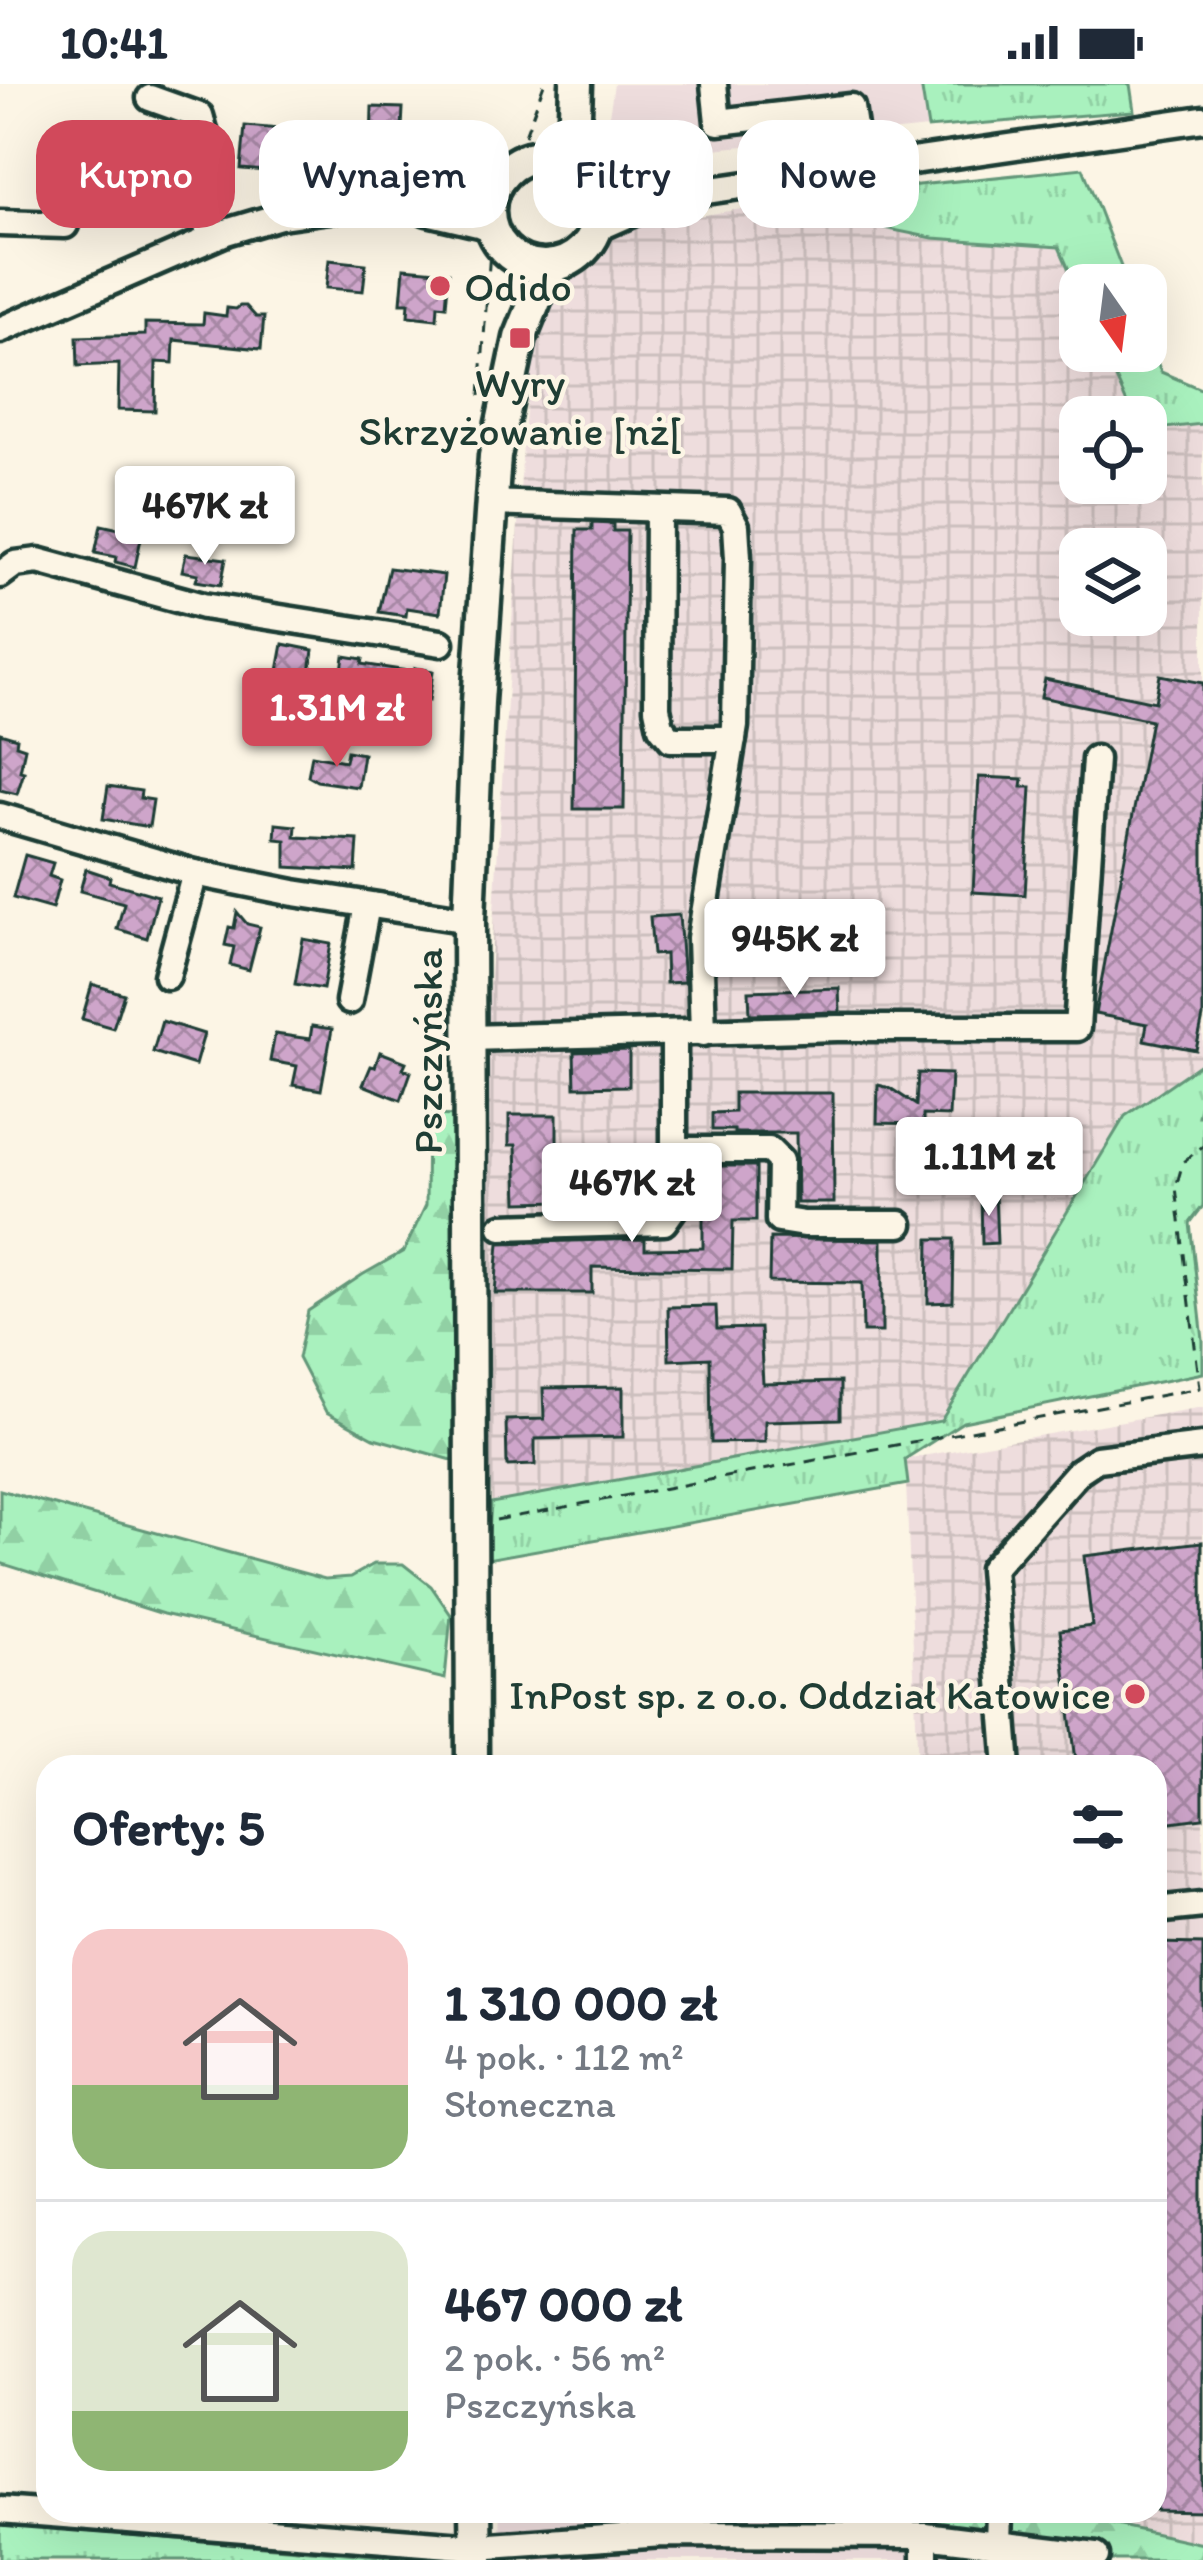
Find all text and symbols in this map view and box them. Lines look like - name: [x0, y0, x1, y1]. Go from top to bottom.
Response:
- text: 10:41: [60, 15, 168, 69]
- chip: Kupno: [36, 120, 235, 228]
- chip: Wynajem: [259, 120, 509, 228]
- chip: Filtry: [533, 120, 713, 228]
- chip: Nowe: [737, 120, 919, 228]
- place label: Odido: [464, 261, 572, 312]
- north arrow: [1059, 264, 1167, 372]
- map controls: [1059, 264, 1167, 636]
- marker: Odido: [427, 273, 453, 299]
- marker: Wyry Skrzyżowanie [nż[: [507, 325, 533, 351]
- place label: Wyry Skrzyżowanie [nż[: [358, 357, 682, 456]
- button: locate: [1059, 396, 1167, 504]
- pin: 467K zł: [94, 466, 316, 568]
- text: 467K zł: [142, 481, 268, 528]
- button: layers: [1059, 528, 1167, 636]
- pin: 1.31M zł: [213, 668, 461, 770]
- text: 1.31M zł: [269, 683, 405, 730]
- pin: 945K zł: [684, 899, 906, 1001]
- text: 945K zł: [731, 914, 859, 961]
- street label: Pszczyńska: [402, 947, 453, 1154]
- pin: 1.11M zł: [865, 1117, 1113, 1219]
- text: 1.11M zł: [923, 1132, 1055, 1179]
- pin: 467K zł: [521, 1143, 743, 1245]
- text: 467K zł: [569, 1158, 695, 1205]
- place label: InPost sp. z o.o. Oddział Katowice: [509, 1669, 1111, 1720]
- marker: InPost sp. z o.o. Oddział Katowice: [1122, 1681, 1148, 1707]
- icon: filters: [1065, 1794, 1131, 1860]
- text: Oferty: 5: [72, 1797, 264, 1858]
- text: 1 310 000 zł: [444, 1972, 717, 2033]
- icon: home: [168, 1977, 312, 2121]
- text: 4 pok. · 112 m²: [444, 2033, 684, 2080]
- text: Słoneczna: [444, 2080, 616, 2127]
- text: 467 000 zł: [444, 2273, 682, 2334]
- icon: home: [168, 2279, 312, 2423]
- text: 2 pok. · 56 m²: [444, 2334, 665, 2381]
- text: Pszczyńska: [444, 2381, 636, 2428]

